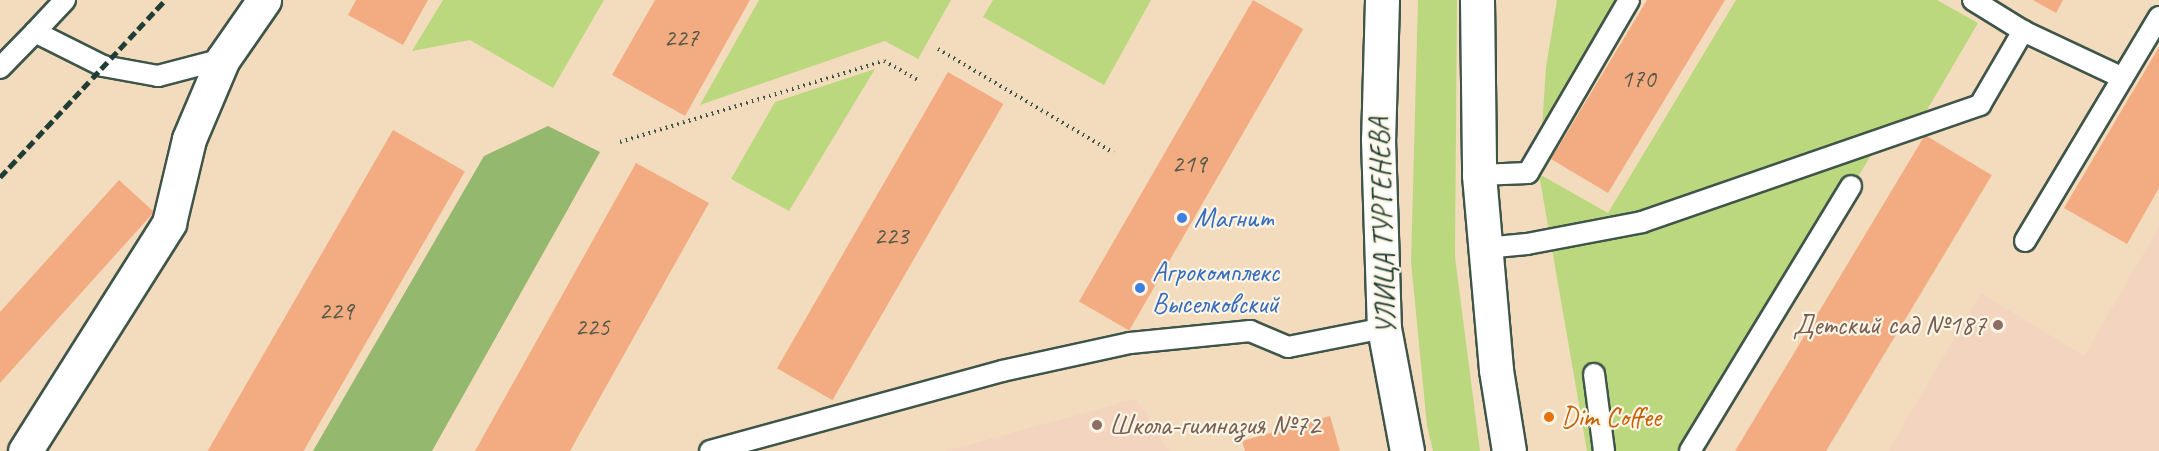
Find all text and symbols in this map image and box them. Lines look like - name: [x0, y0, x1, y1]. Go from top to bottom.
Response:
- house number: 227: [663, 22, 699, 54]
- house number: 170: [1620, 63, 1656, 95]
- street label: УЛИЦА ТУРГЕНЕВА: [1362, 118, 1404, 334]
- house number: 219: [1171, 148, 1207, 180]
- place label: Магнит: [1194, 201, 1274, 235]
- marker: Магнит: [1175, 211, 1189, 225]
- house number: 223: [873, 220, 909, 252]
- place label: Агрокомплекс Выселковский: [1152, 255, 1279, 321]
- marker: Агрокомплекс Выселковский: [1133, 281, 1147, 295]
- house number: 229: [318, 295, 354, 327]
- place label: Детский сад №187: [1793, 308, 1986, 342]
- house number: 225: [574, 311, 610, 343]
- marker: Детский сад №187: [1991, 318, 2005, 332]
- place label: Dim Coffee: [1561, 400, 1661, 434]
- place label: Школа-гимназия №72: [1109, 408, 1320, 442]
- marker: Dim Coffee: [1542, 410, 1556, 424]
- marker: Школа-гимназия №72: [1090, 418, 1104, 432]

